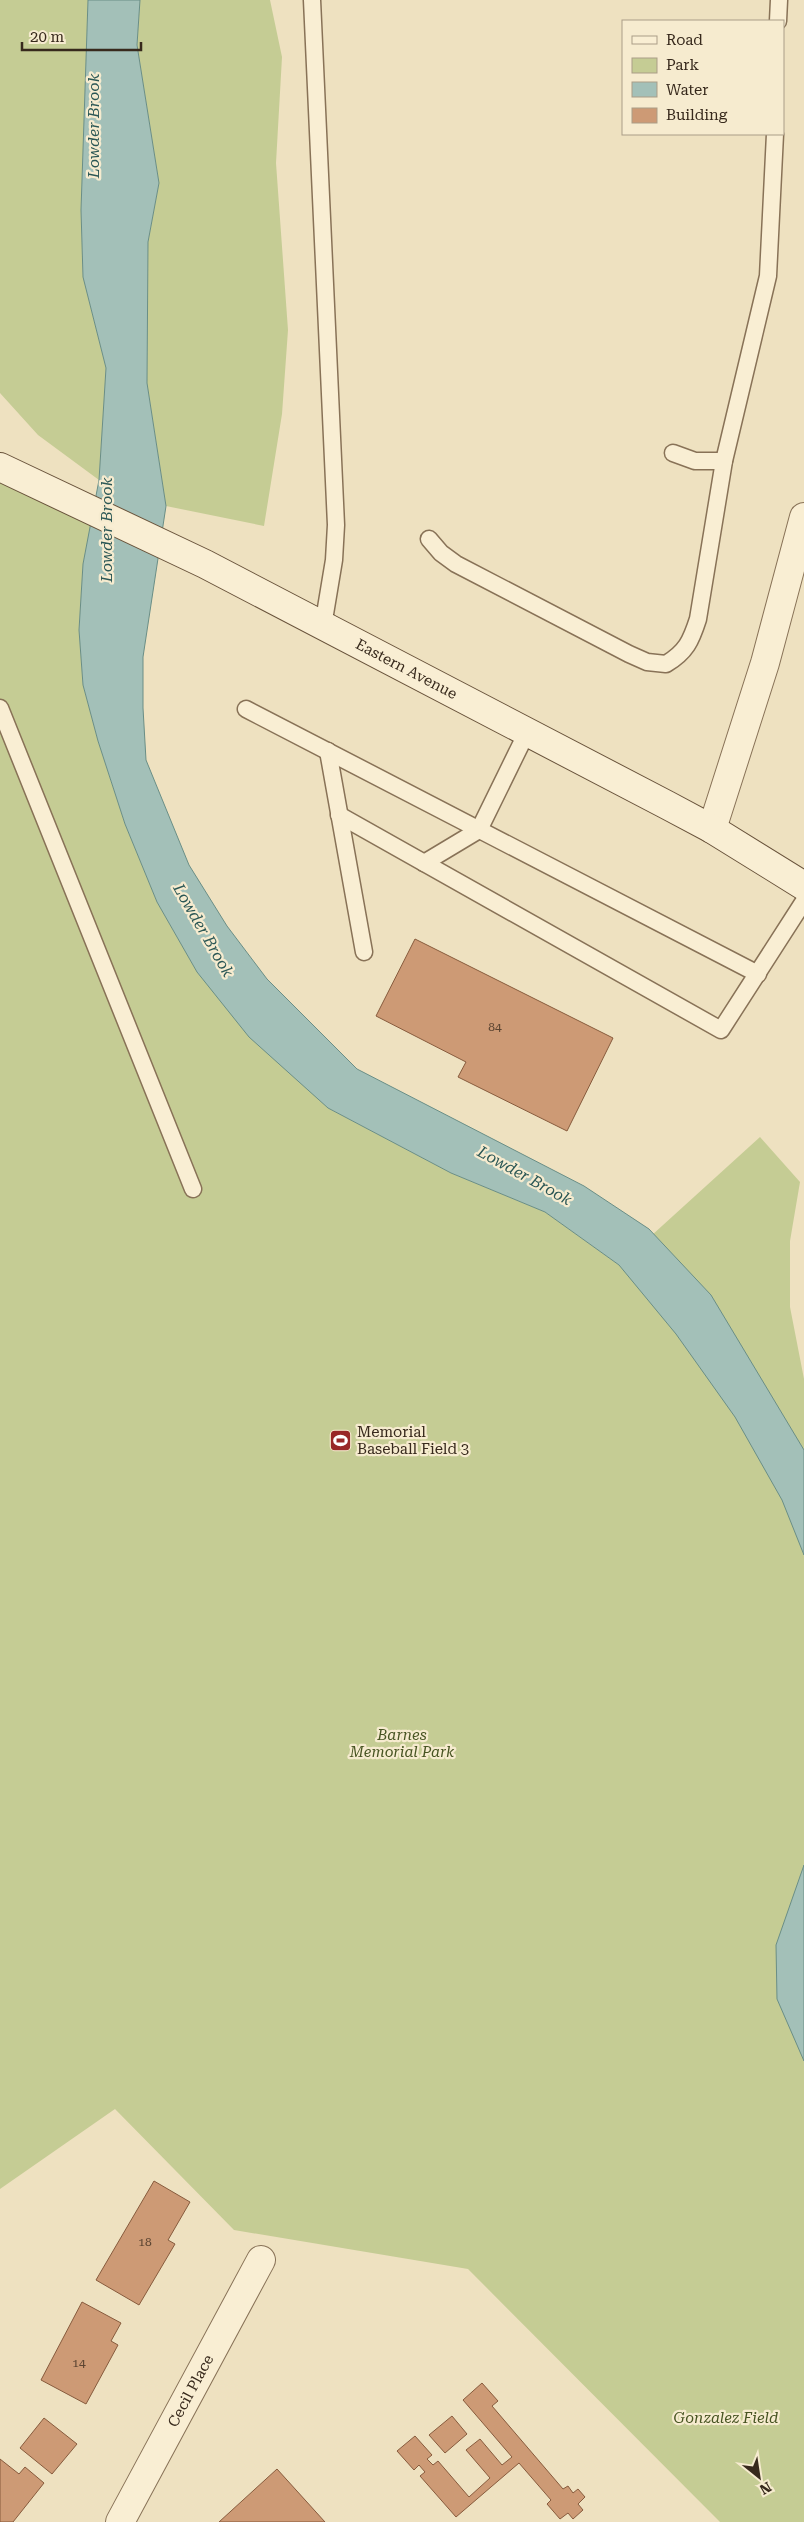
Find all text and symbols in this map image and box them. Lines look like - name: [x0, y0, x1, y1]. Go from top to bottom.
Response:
- scale bar: [22, 20, 141, 52]
- legend: [622, 20, 784, 135]
- text: 20 m: [30, 28, 65, 46]
- text: Road: [666, 31, 703, 49]
- text: Park: [666, 56, 700, 74]
- water label: Lowder Brook: [84, 73, 103, 179]
- text: Water: [666, 81, 708, 99]
- text: Building: [666, 106, 728, 124]
- water label: Lowder Brook: [97, 477, 116, 583]
- street label: Eastern Avenue: [353, 635, 460, 703]
- water label: Lowder Brook: [169, 879, 238, 981]
- house number: 84: [488, 1020, 502, 1034]
- water label: Lowder Brook: [474, 1141, 575, 1209]
- place label: Memorial Baseball Field 3: [357, 1423, 469, 1458]
- sports icon: Memorial Baseball Field 3: [329, 1429, 353, 1453]
- park label: Barnes Memorial Park: [349, 1726, 455, 1761]
- house number: 18: [138, 2235, 152, 2249]
- street label: Cecil Place: [164, 2351, 217, 2430]
- house number: 14: [72, 2356, 86, 2370]
- park label: Gonzalez Field: [674, 2409, 778, 2427]
- north arrow: [734, 2452, 784, 2502]
- text: N: [757, 2479, 774, 2498]

